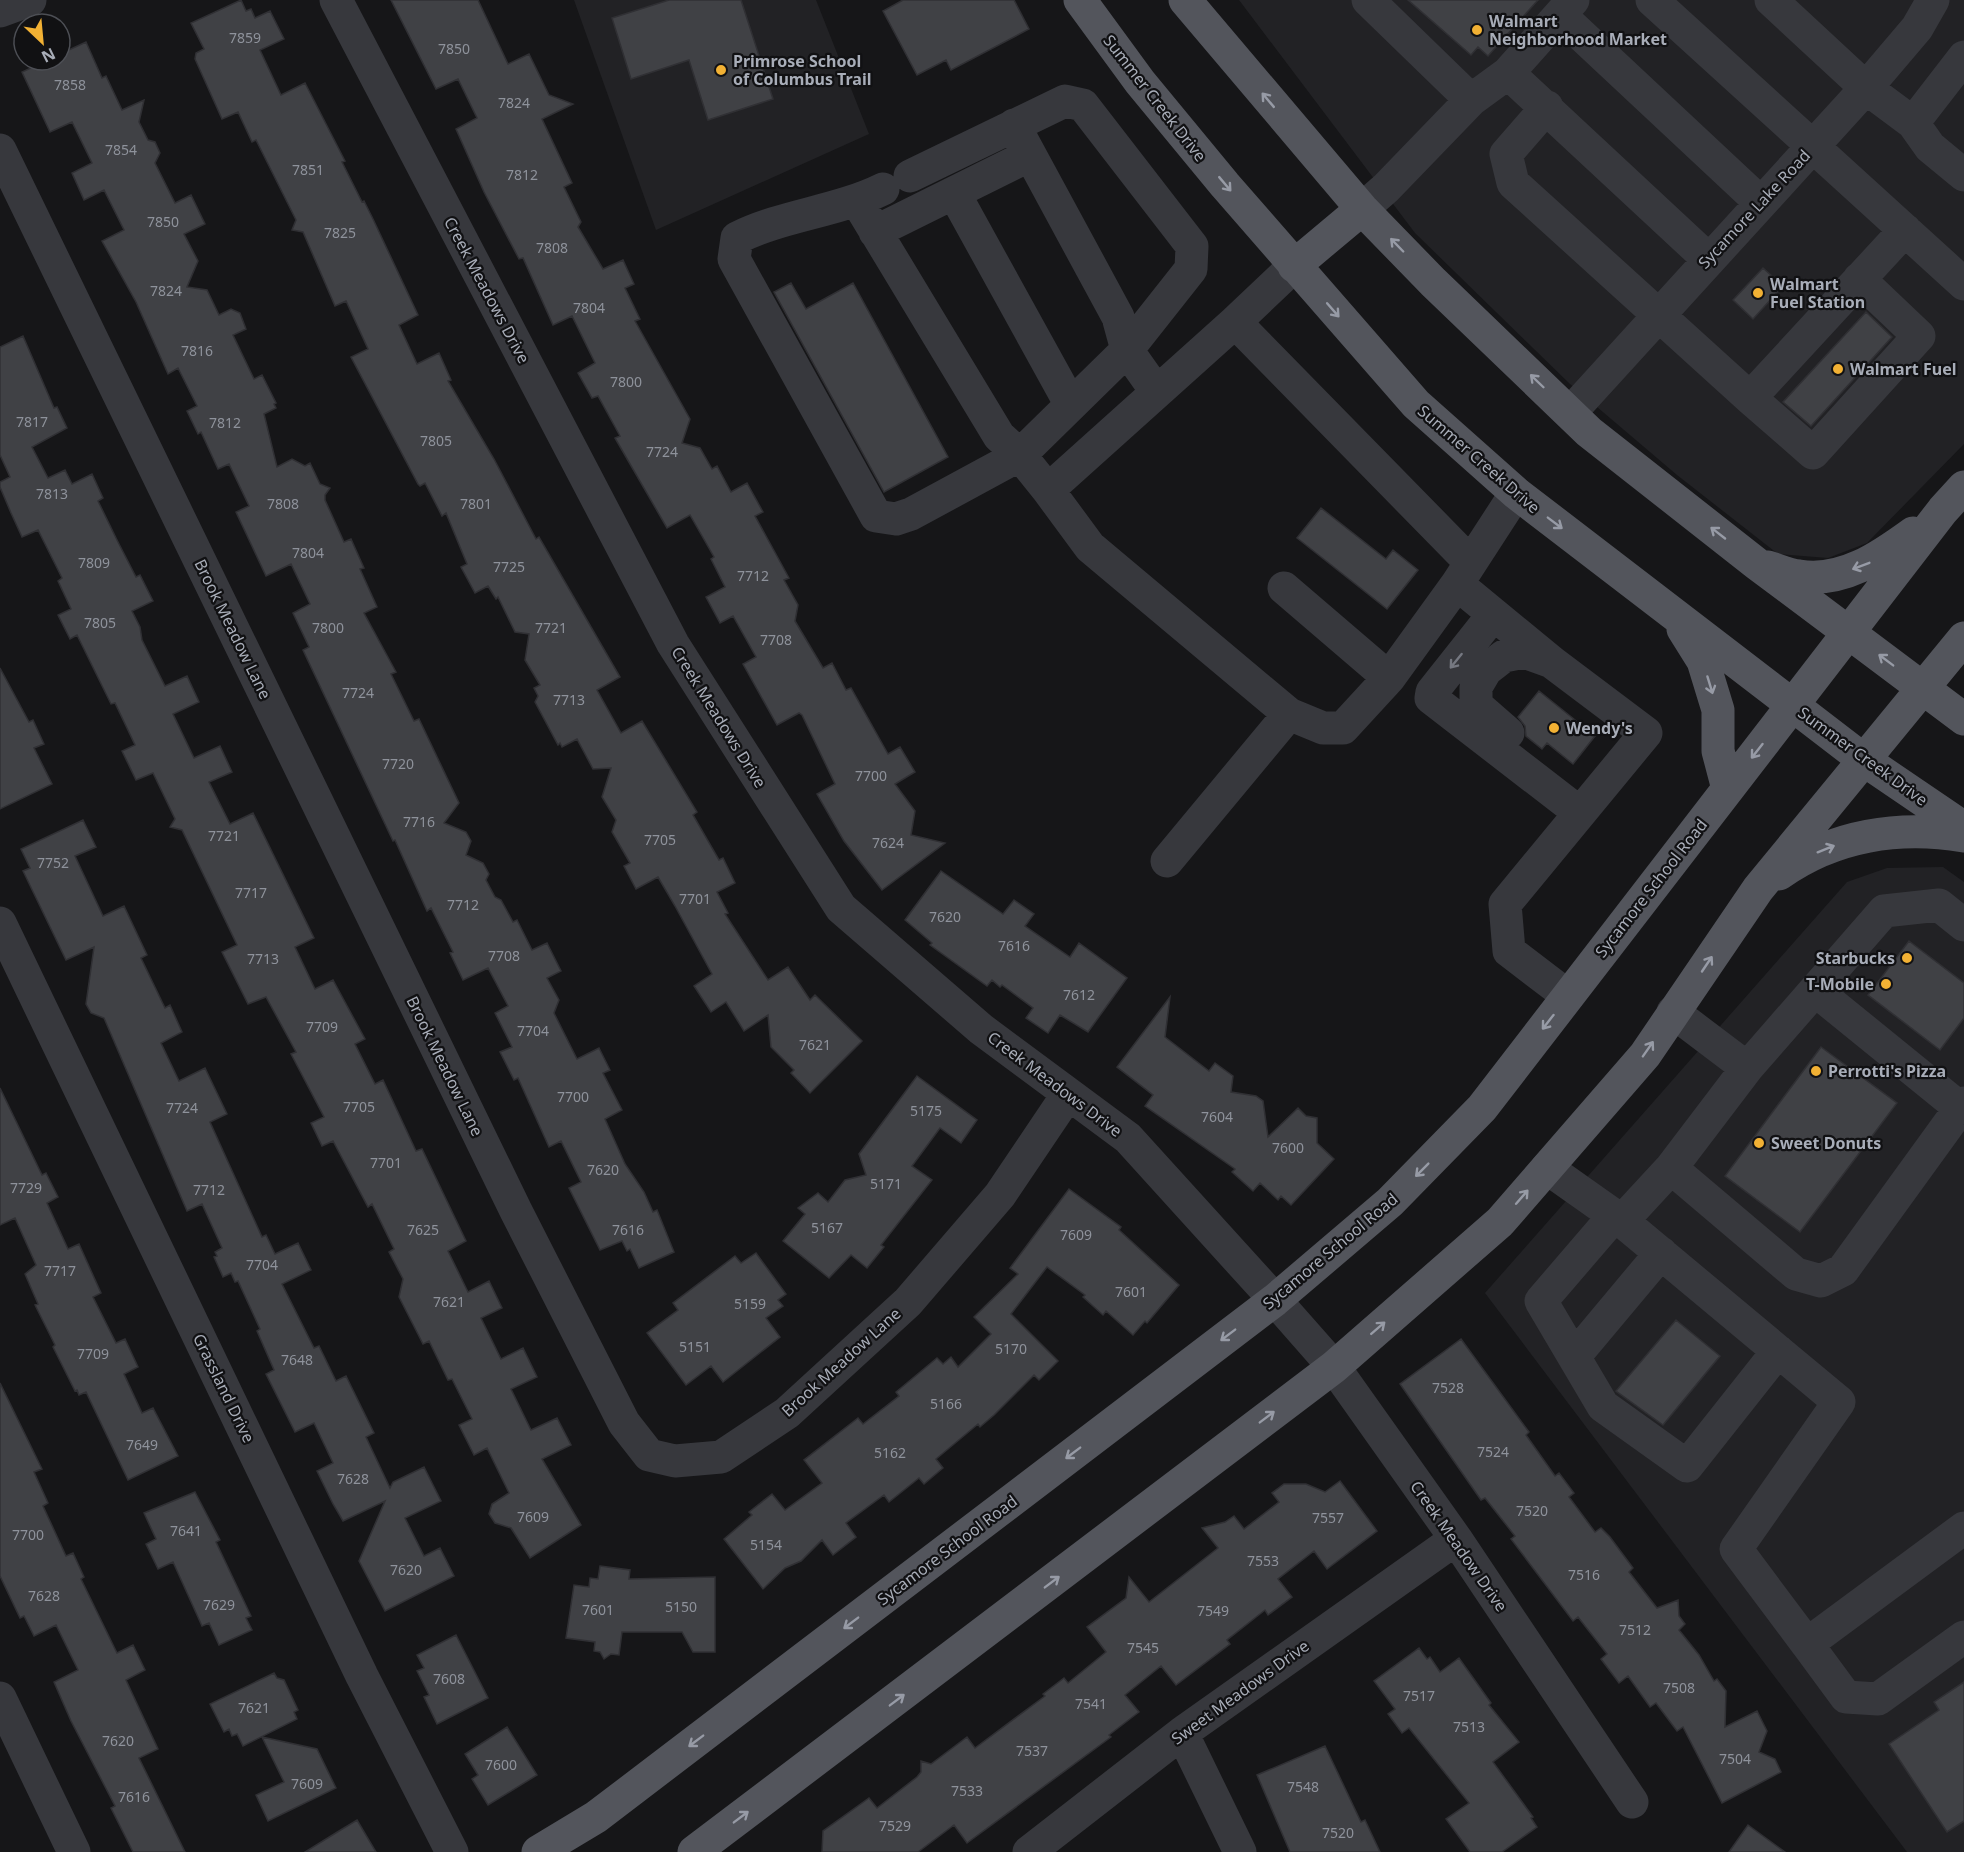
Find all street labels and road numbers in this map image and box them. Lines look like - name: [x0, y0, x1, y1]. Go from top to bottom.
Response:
- street label: Summer Creek Drive: [1099, 30, 1211, 166]
- street label: Sycamore Lake Road: [1693, 145, 1815, 273]
- street label: Creek Meadows Drive: [439, 213, 535, 367]
- street label: Summer Creek Drive: [1413, 400, 1545, 518]
- street label: Brook Meadow Lane: [189, 555, 277, 703]
- street label: Creek Meadows Drive: [667, 642, 771, 792]
- street label: Summer Creek Drive: [1794, 702, 1932, 810]
- street label: Sycamore School Road: [1590, 814, 1712, 962]
- street label: Brook Meadow Lane: [401, 992, 489, 1140]
- street label: Creek Meadows Drive: [983, 1026, 1127, 1142]
- street label: Sycamore School Road: [1258, 1188, 1402, 1314]
- street label: Brook Meadow Lane: [777, 1302, 905, 1422]
- street label: Grassland Drive: [188, 1330, 260, 1446]
- street label: Creek Meadow Drive: [1405, 1476, 1513, 1616]
- street label: Sycamore School Road: [872, 1490, 1022, 1610]
- street label: Sweet Meadows Drive: [1167, 1635, 1313, 1749]

